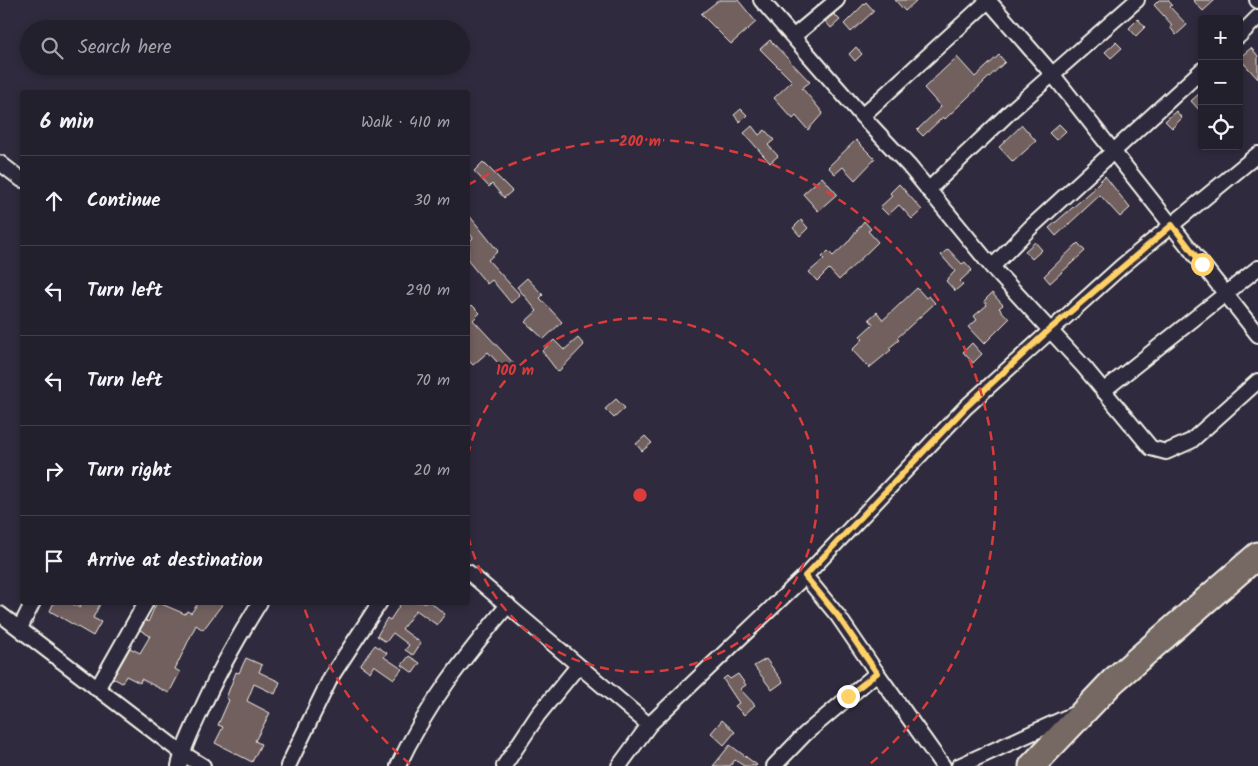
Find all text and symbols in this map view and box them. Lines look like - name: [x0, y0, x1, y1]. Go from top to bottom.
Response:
- map controls: [1198, 15, 1243, 150]
- button: +: [1198, 15, 1243, 60]
- search box: [20, 20, 470, 75]
- text: Search here: [78, 33, 172, 63]
- icon: search: [38, 34, 66, 62]
- button: −: [1198, 60, 1243, 105]
- button: locate: [1198, 105, 1243, 150]
- text: 6 min: [40, 106, 94, 139]
- text: Walk · 410 m: [361, 110, 450, 135]
- text: 200 m: [619, 130, 661, 154]
- text: Continue: [87, 186, 160, 216]
- icon: ahead: [40, 187, 68, 215]
- text: 30 m: [414, 188, 450, 213]
- route start: [1191, 253, 1214, 276]
- text: Turn left: [87, 276, 162, 306]
- icon: left: [40, 277, 68, 305]
- text: 290 m: [406, 278, 450, 303]
- text: 100 m: [496, 359, 534, 383]
- text: Turn left: [87, 366, 162, 396]
- icon: left: [40, 367, 68, 395]
- text: 70 m: [415, 368, 450, 393]
- text: Turn right: [87, 456, 172, 486]
- icon: right: [40, 457, 68, 485]
- text: 20 m: [414, 458, 450, 483]
- centre of rings: [631, 486, 649, 504]
- text: Arrive at destination: [87, 546, 263, 576]
- icon: arrive: [40, 547, 68, 575]
- route end: [837, 685, 860, 708]

